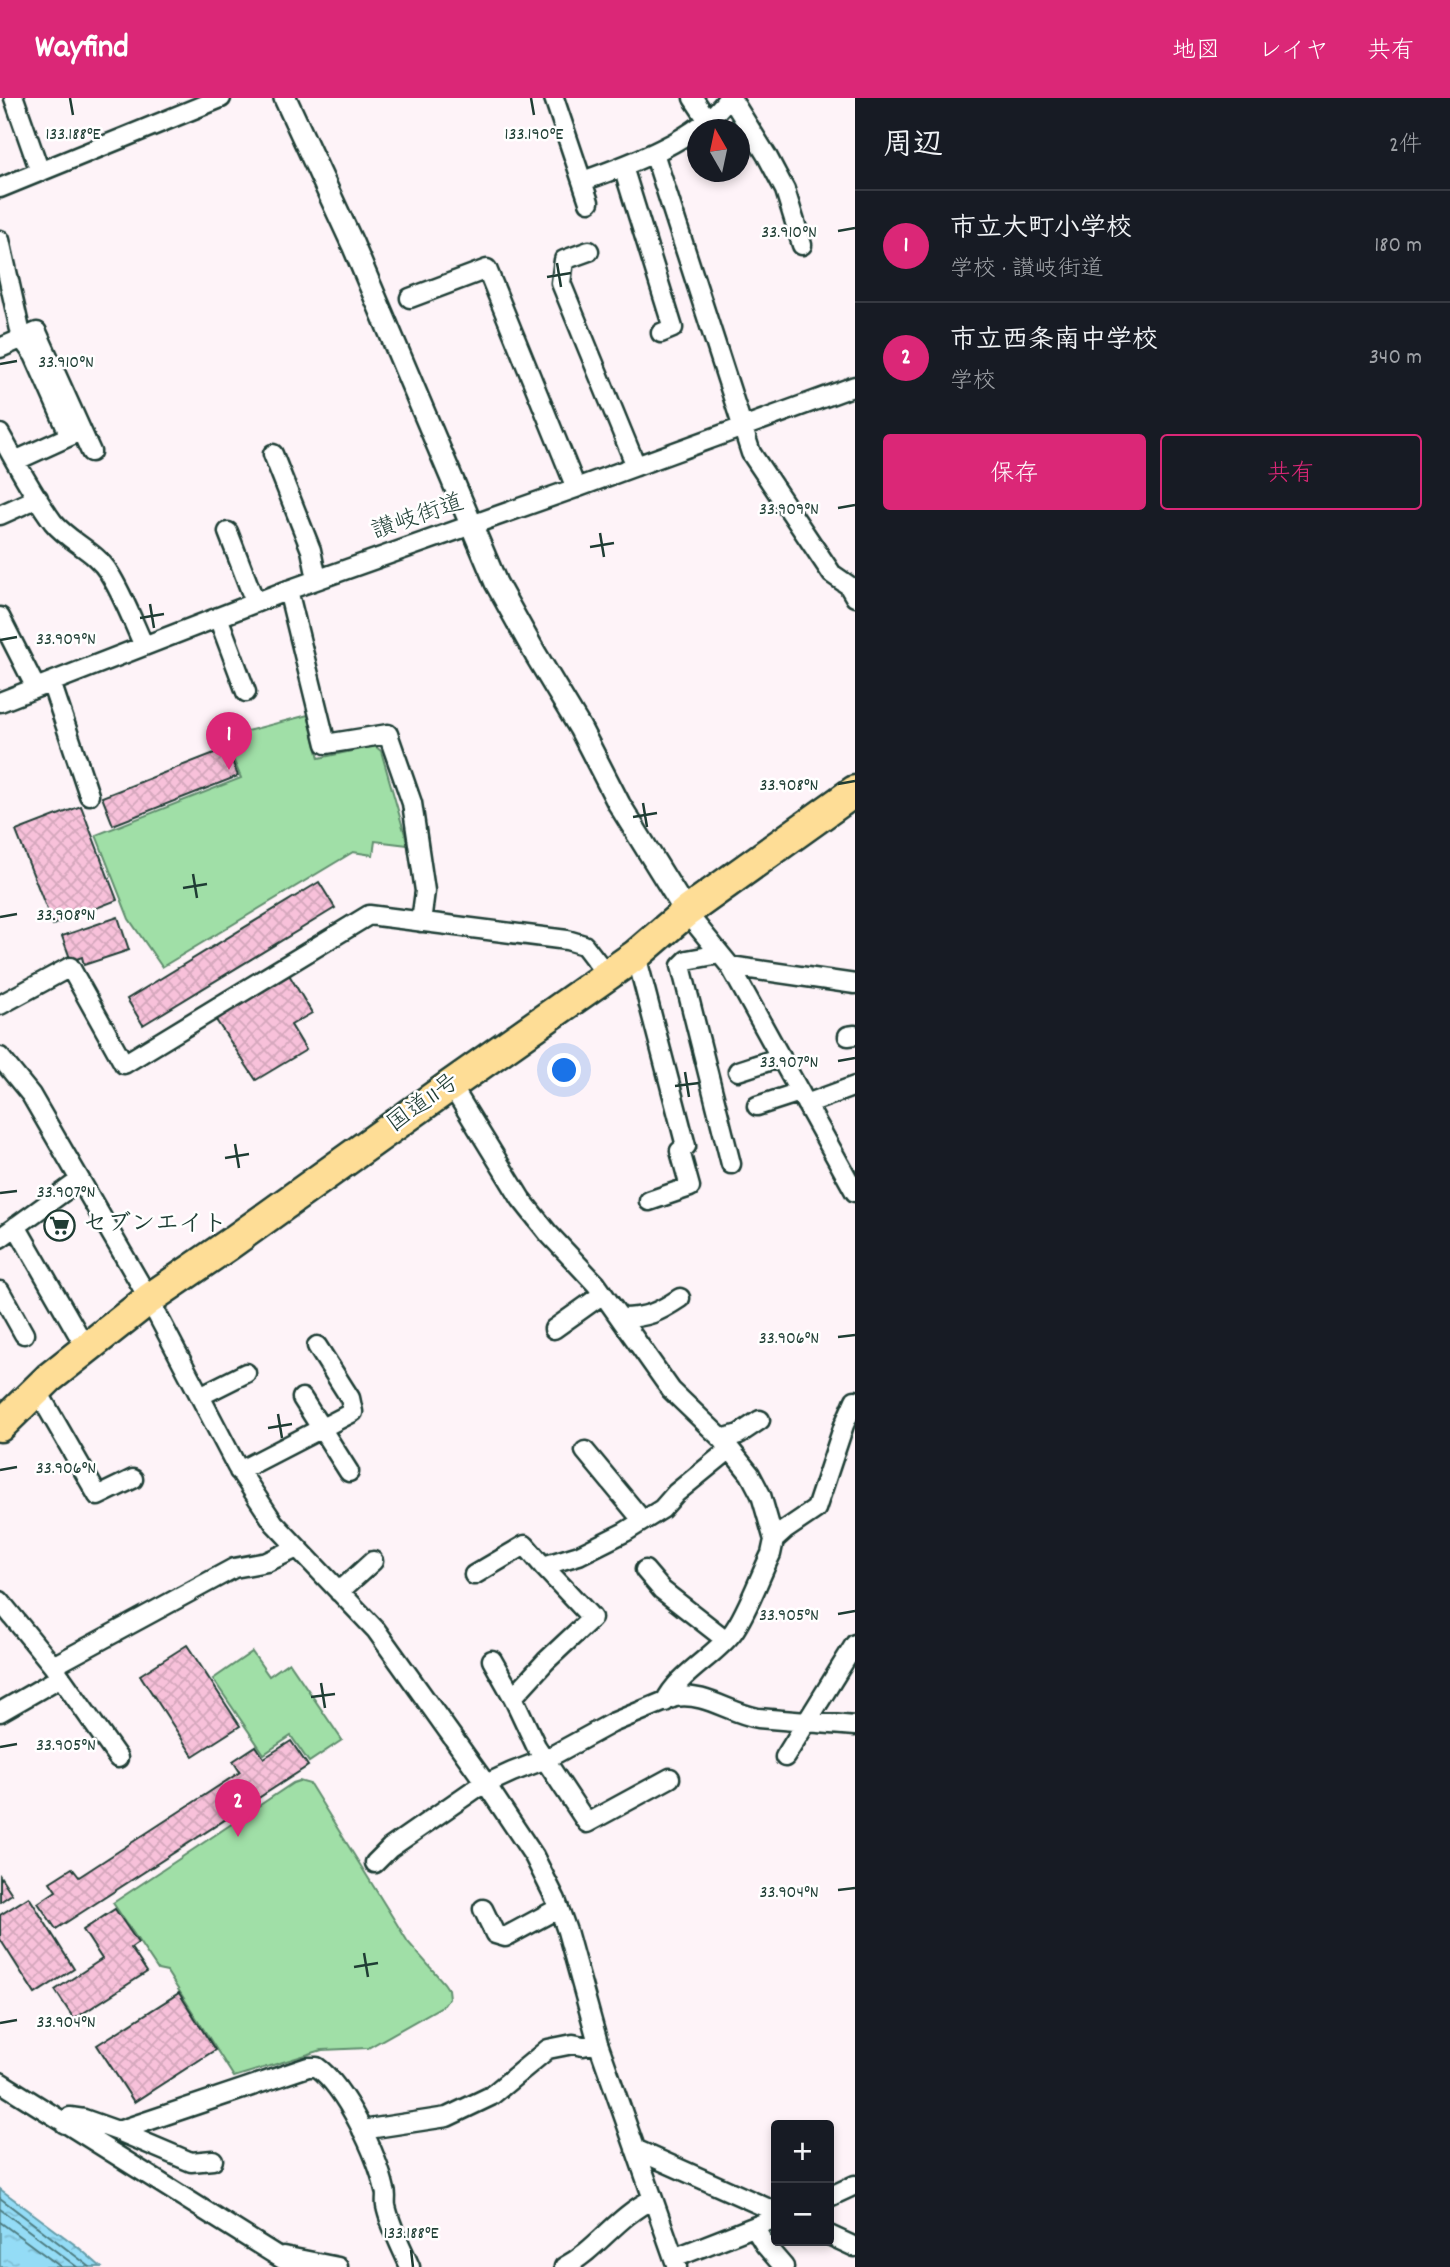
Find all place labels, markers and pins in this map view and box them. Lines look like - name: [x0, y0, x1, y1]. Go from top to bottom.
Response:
- pin: 1: [206, 712, 252, 770]
- supermarket icon: セブンエイト: [43, 1208, 77, 1242]
- place label: セブンエイト: [83, 1208, 227, 1242]
- pin: 2: [215, 1779, 261, 1837]

